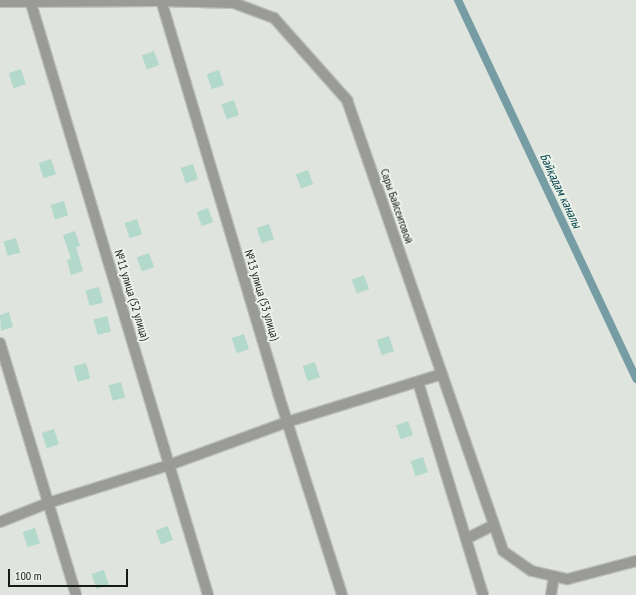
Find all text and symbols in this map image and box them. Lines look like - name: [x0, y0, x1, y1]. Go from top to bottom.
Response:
- water label: Байқадам каналы: [536, 151, 584, 231]
- street label: Сары Байсеитовой: [377, 167, 417, 245]
- street label: №11 улица (52 улица): [111, 248, 153, 342]
- street label: №13 улица (53 улица): [241, 248, 283, 342]
- scale bar: [10, 561, 130, 587]
- text: 100 m: [15, 568, 42, 583]

